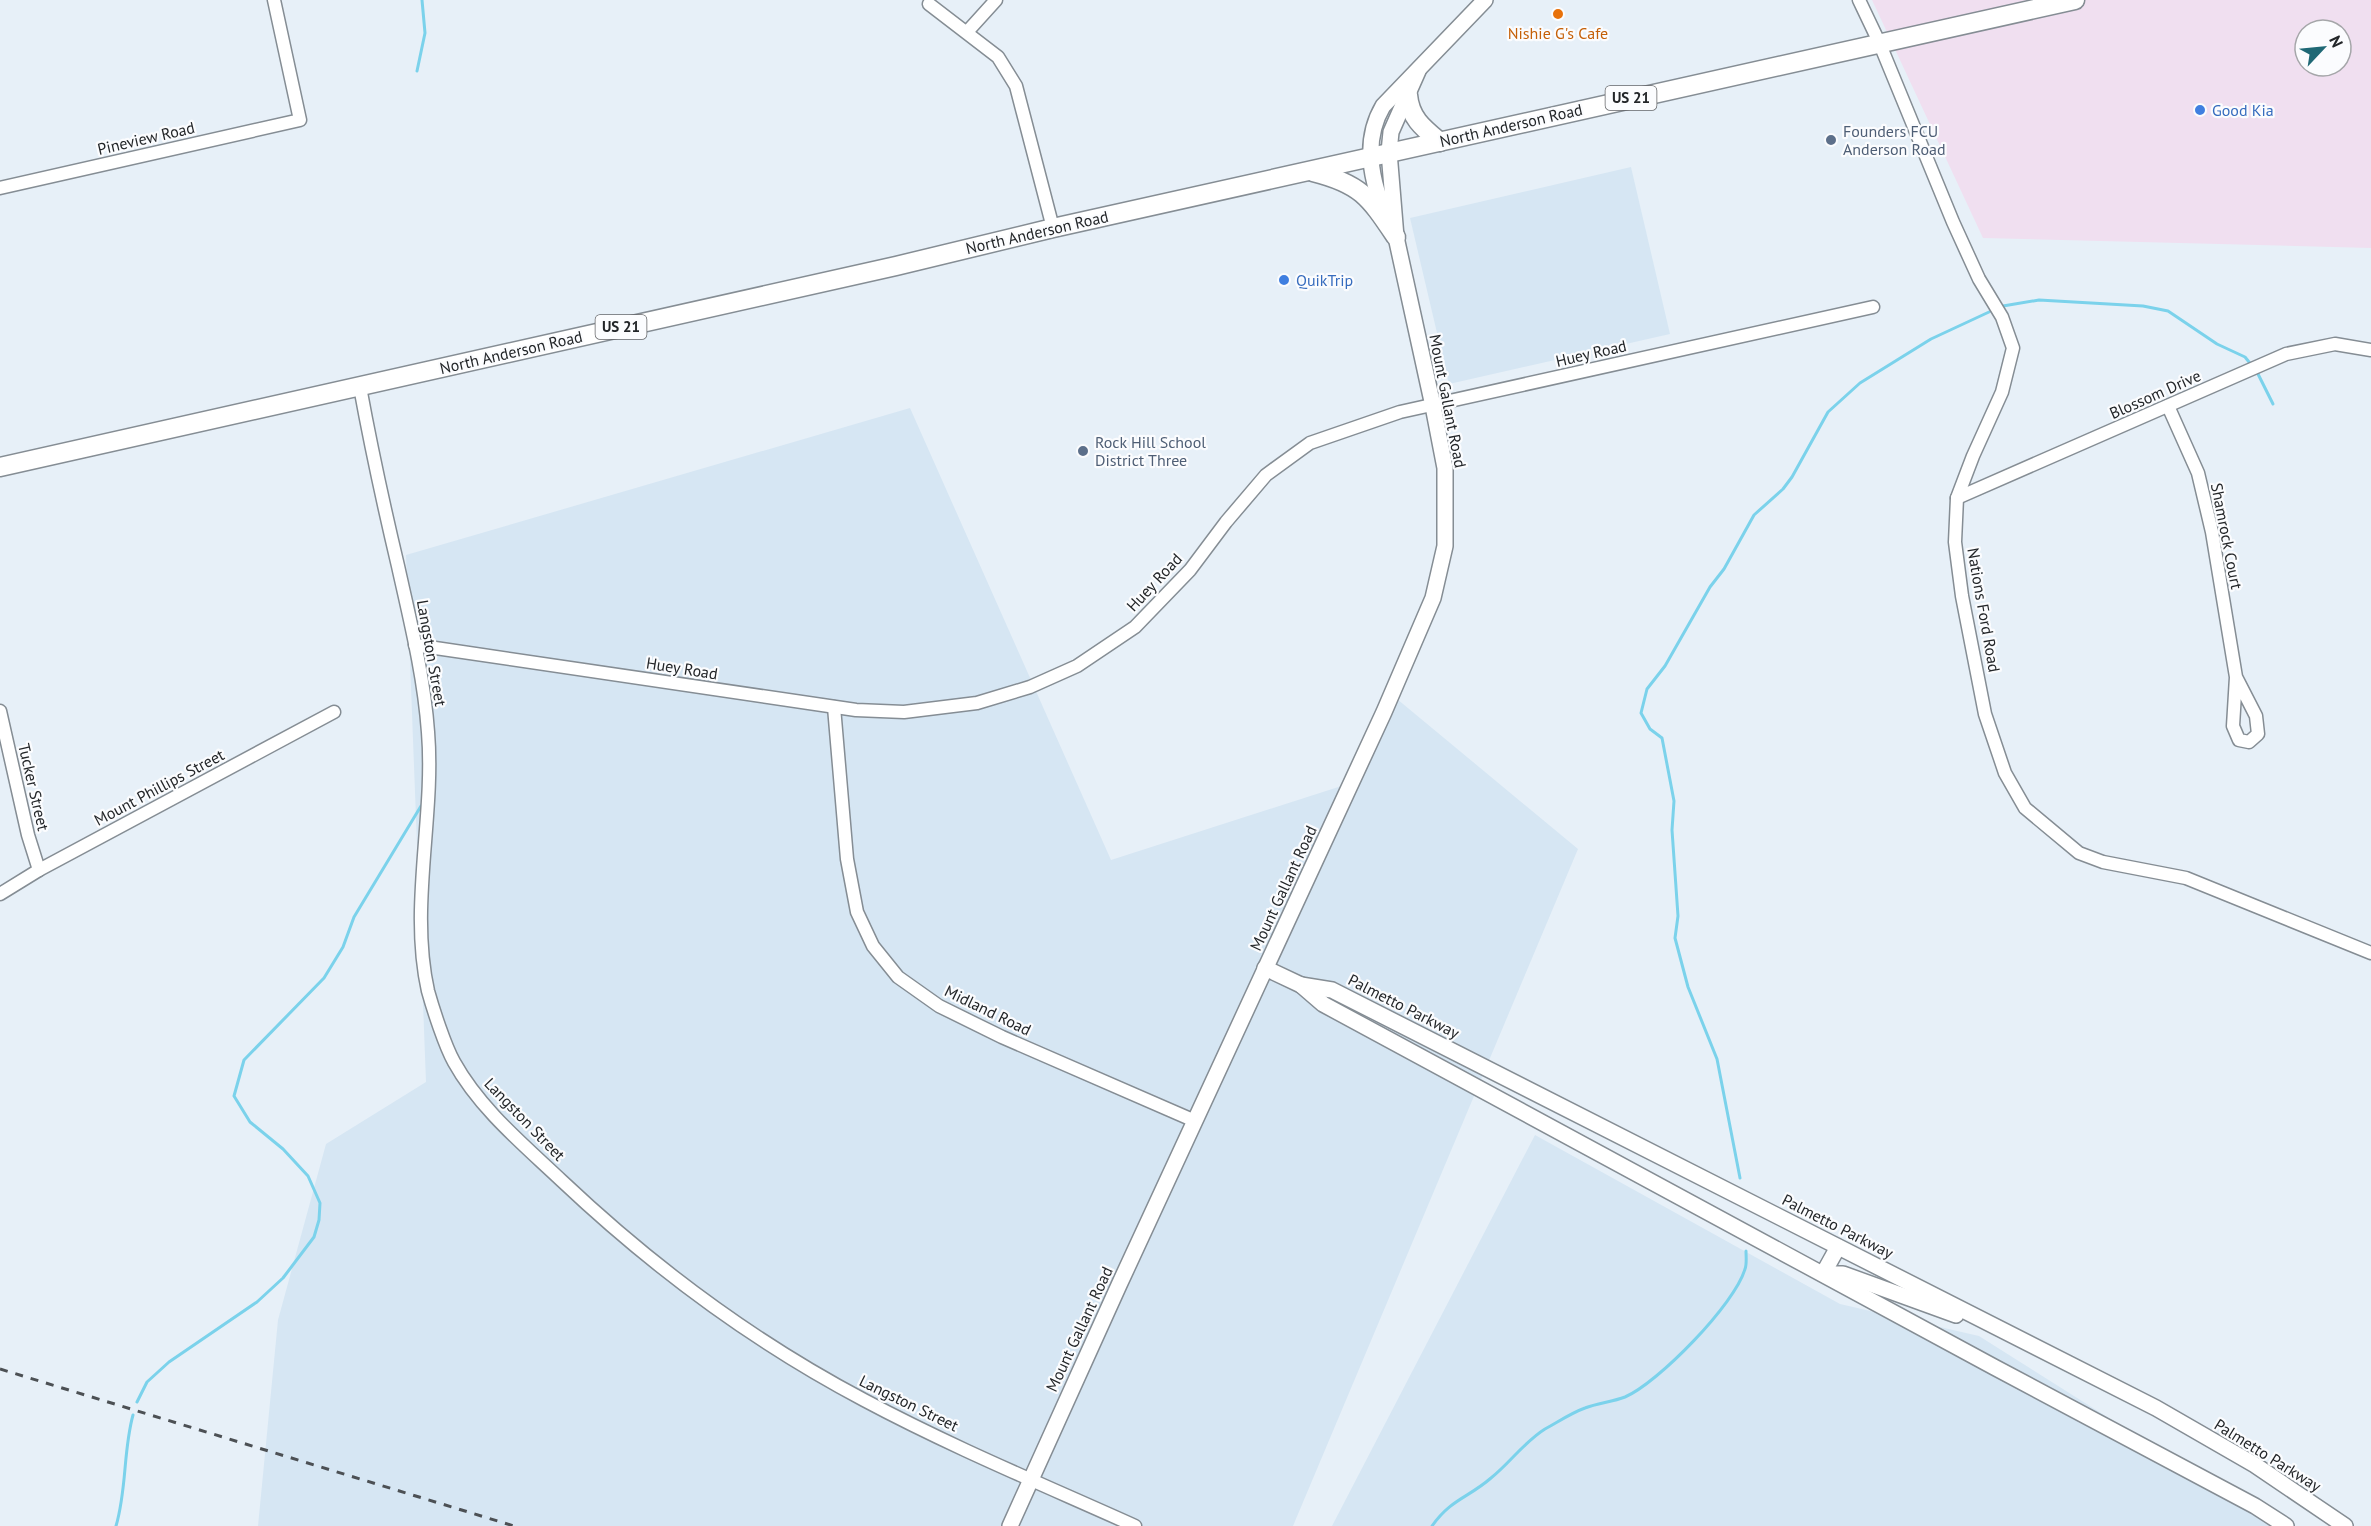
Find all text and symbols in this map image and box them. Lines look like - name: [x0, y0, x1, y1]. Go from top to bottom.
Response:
- marker: Nishie G's Cafe: [1551, 7, 1565, 21]
- north arrow: [2293, 18, 2353, 78]
- place label: Nishie G's Cafe: [1508, 23, 1608, 43]
- text: N: [2325, 32, 2348, 51]
- road number: US 21: [1606, 86, 1656, 110]
- street label: North Anderson Road: [1438, 99, 1584, 151]
- place label: Good Kia: [2212, 100, 2274, 120]
- marker: Good Kia: [2193, 103, 2207, 117]
- street label: Pineview Road: [95, 117, 197, 159]
- place label: Founders FCU Anderson Road: [1843, 121, 1946, 159]
- marker: Founders FCU Anderson Road: [1824, 133, 1838, 147]
- street label: North Anderson Road: [964, 206, 1110, 258]
- place label: QuikTrip: [1296, 270, 1353, 290]
- marker: QuikTrip: [1277, 273, 1291, 287]
- road number: US 21: [596, 315, 646, 339]
- street label: North Anderson Road: [438, 326, 584, 378]
- street label: Mount Gallant Road: [1425, 333, 1471, 469]
- street label: Huey Road: [1554, 335, 1628, 371]
- street label: Blossom Drive: [2106, 365, 2204, 423]
- place label: Rock Hill School District Three: [1095, 432, 1206, 470]
- marker: Rock Hill School District Three: [1076, 444, 1090, 458]
- street label: Shamrock Court: [2207, 481, 2247, 591]
- street label: Nations Ford Road: [1963, 546, 2005, 674]
- street label: Huey Road: [1122, 549, 1186, 615]
- street label: Langston Street: [413, 598, 451, 708]
- street label: Huey Road: [645, 652, 719, 684]
- street label: Tucker Street: [14, 741, 54, 833]
- street label: Mount Phillips Street: [91, 744, 228, 830]
- street label: Mount Gallant Road: [1245, 822, 1321, 954]
- street label: Palmetto Parkway: [1345, 969, 1463, 1043]
- street label: Midland Road: [942, 980, 1034, 1040]
- street label: Langston Street: [480, 1073, 570, 1165]
- street label: Palmetto Parkway: [1779, 1189, 1897, 1263]
- street label: Mount Gallant Road: [1041, 1263, 1117, 1395]
- street label: Langston Street: [856, 1370, 962, 1436]
- street label: Palmetto Parkway: [2211, 1414, 2326, 1496]

